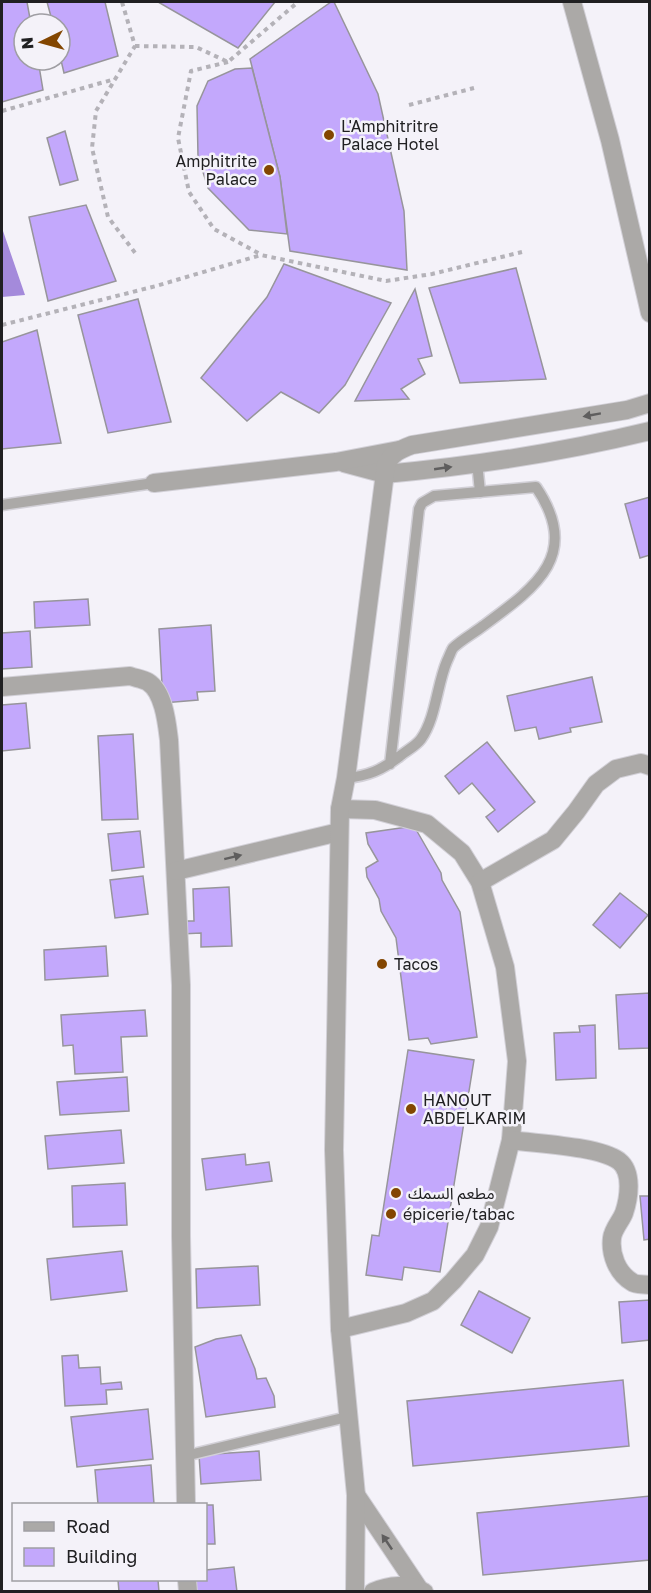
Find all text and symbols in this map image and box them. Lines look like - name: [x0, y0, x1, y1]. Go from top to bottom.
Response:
- north arrow: [12, 12, 72, 72]
- text: N: [17, 36, 38, 50]
- place label: L'Amphitritre Palace Hotel: [341, 116, 439, 154]
- marker: L'Amphitritre Palace Hotel: [322, 128, 336, 142]
- place label: Amphitrite Palace: [176, 151, 257, 189]
- marker: Amphitrite Palace: [262, 163, 276, 177]
- one-way arrow: [583, 411, 602, 420]
- one-way arrow: [433, 463, 452, 472]
- one-way arrow: [224, 852, 242, 862]
- place label: Tacos: [394, 954, 438, 974]
- marker: Tacos: [375, 957, 389, 971]
- place label: HANOUT ABDELKARIM: [423, 1090, 526, 1128]
- marker: HANOUT ABDELKARIM: [404, 1102, 418, 1116]
- place label: مطعم السمك: [408, 1183, 495, 1206]
- marker: مطعم السمك: [389, 1186, 403, 1200]
- place label: épicerie/tabac: [403, 1204, 515, 1224]
- marker: épicerie/tabac: [384, 1207, 398, 1221]
- legend: [12, 1503, 207, 1581]
- text: Road: [66, 1515, 110, 1537]
- one-way arrow: [381, 1534, 393, 1550]
- text: Building: [66, 1545, 137, 1567]

